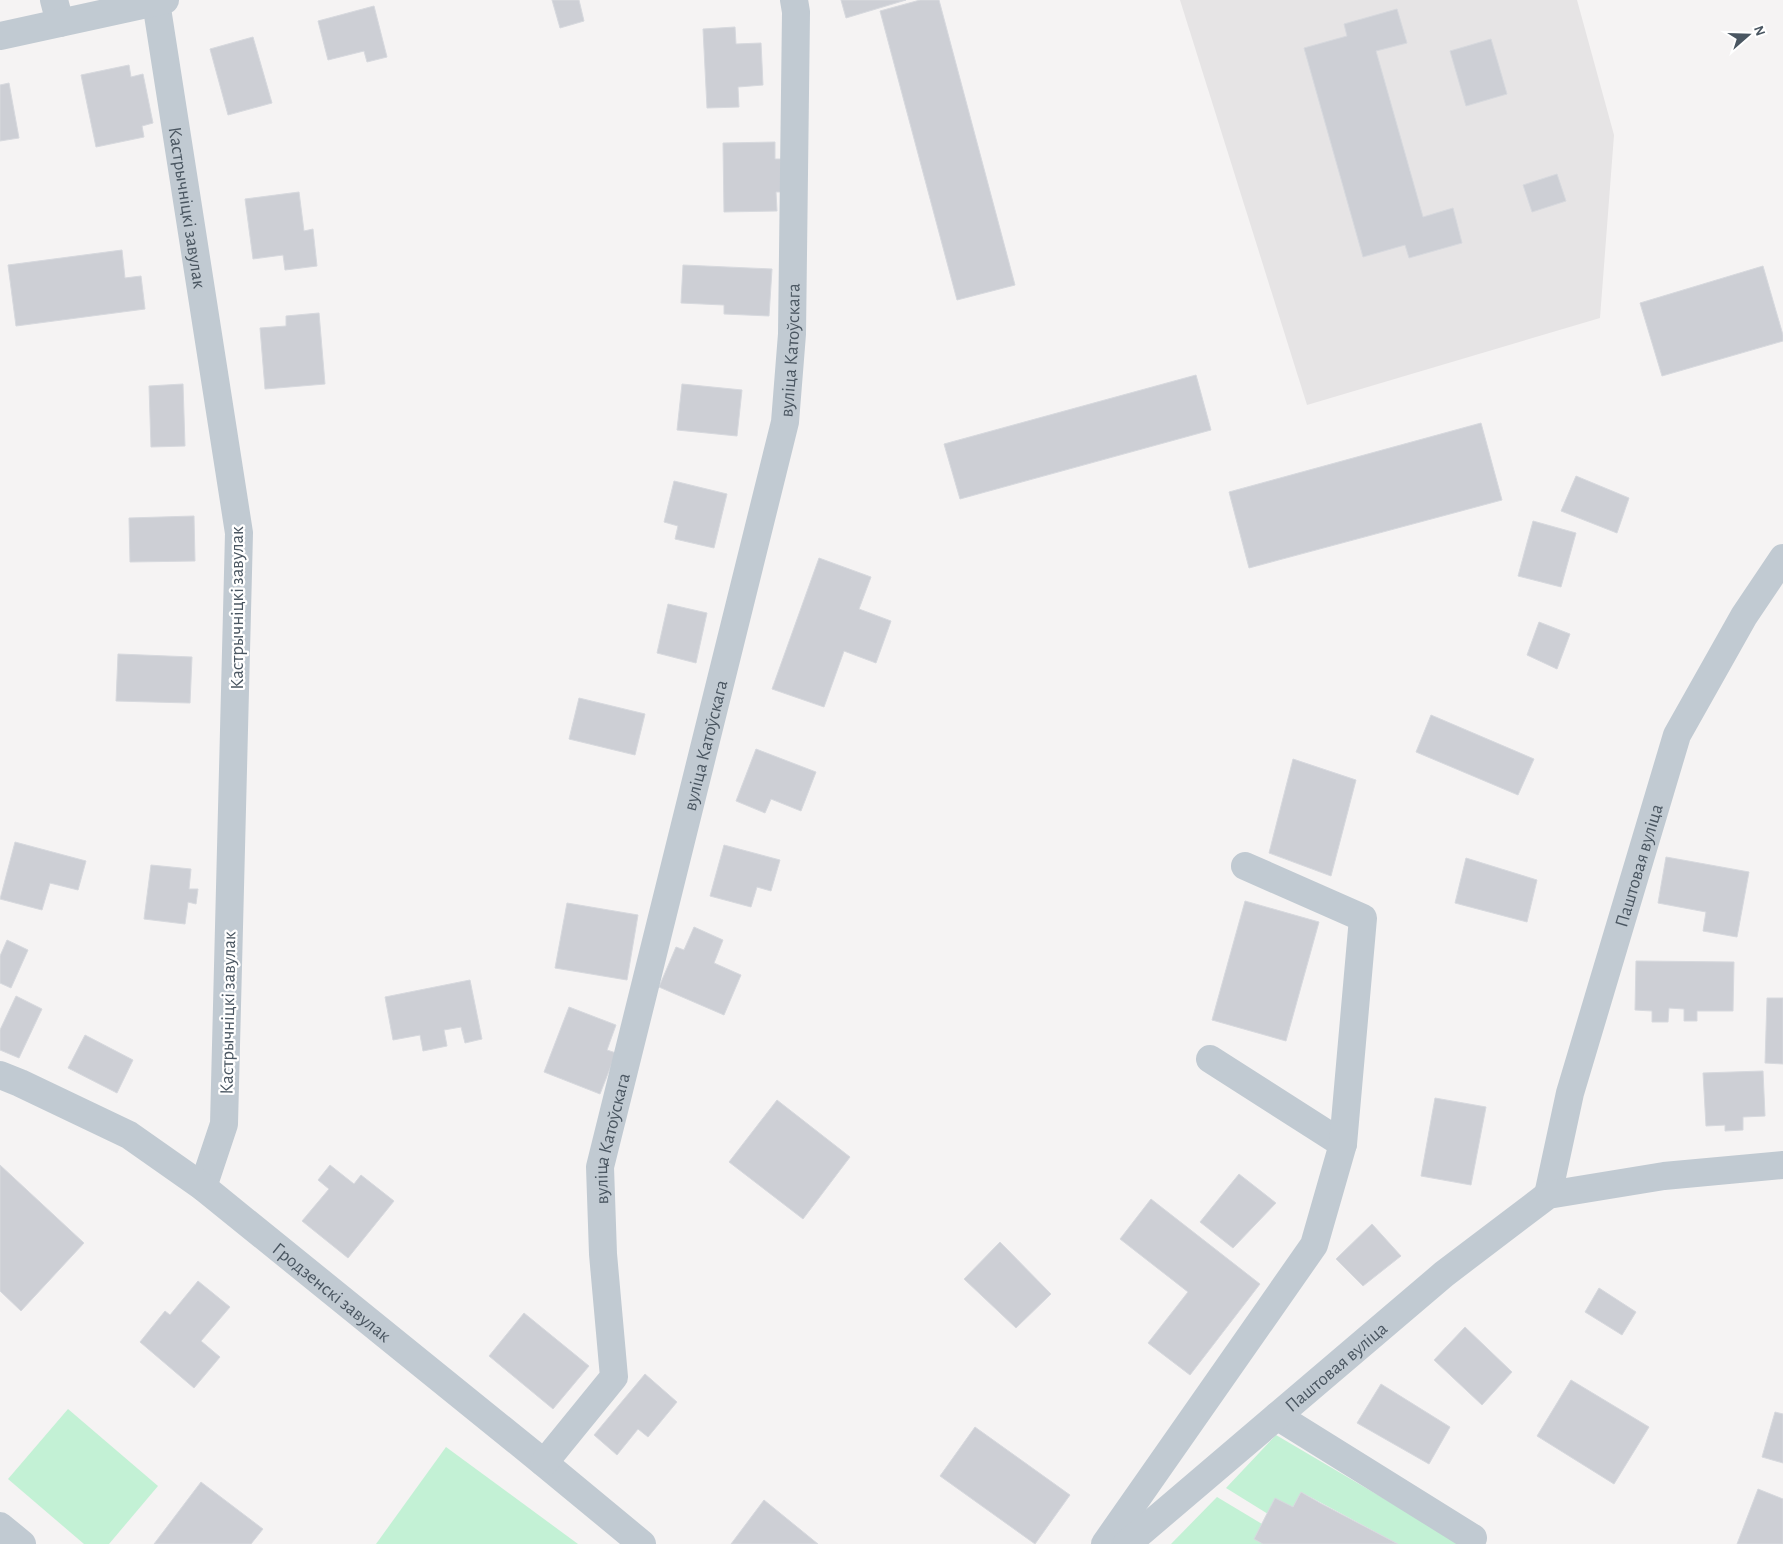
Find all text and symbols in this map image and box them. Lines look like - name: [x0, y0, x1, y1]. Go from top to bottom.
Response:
- north arrow: [1723, 10, 1773, 60]
- text: N: [1751, 24, 1768, 38]
- street label: Кастрычніцкі завулак: [165, 125, 209, 290]
- street label: вуліца Катоўскага: [777, 283, 804, 418]
- street label: Кастрычніцкі завулак: [228, 526, 247, 690]
- street label: вуліца Катоўскага: [681, 678, 732, 813]
- street label: Паштовая вуліца: [1612, 802, 1667, 930]
- street label: Кастрычніцкі завулак: [218, 931, 239, 1095]
- street label: вуліца Катоўскага: [592, 1071, 634, 1205]
- street label: Гродзенскі завулак: [269, 1239, 394, 1346]
- street label: Паштовая вуліца: [1282, 1319, 1392, 1416]

